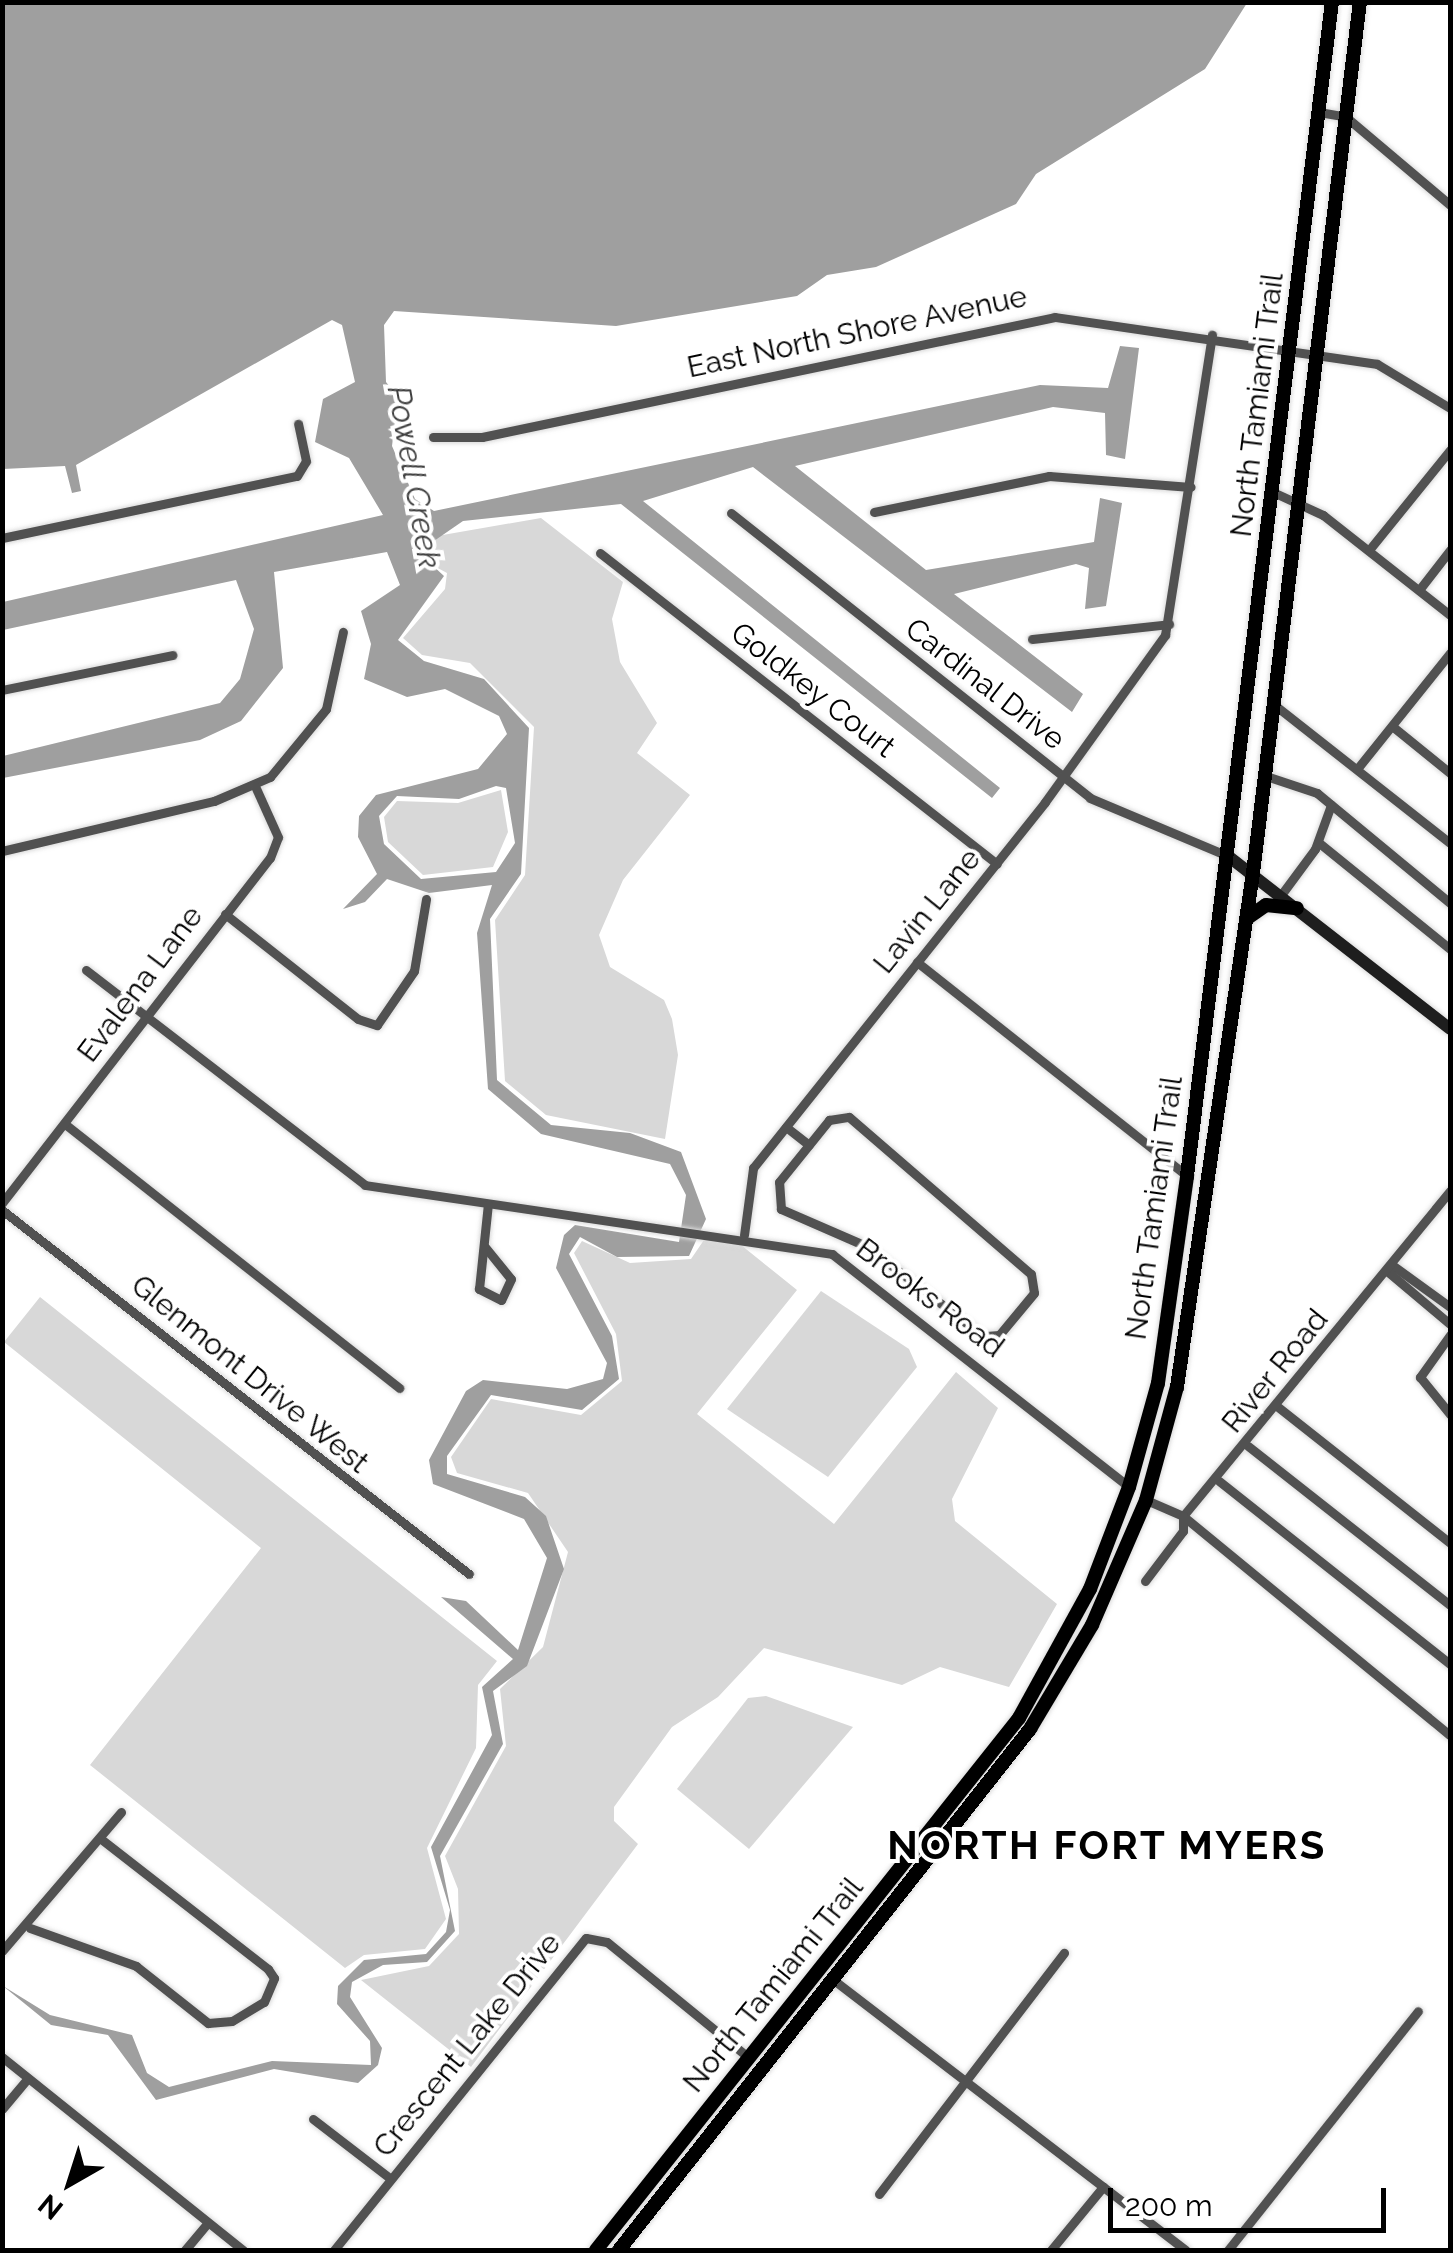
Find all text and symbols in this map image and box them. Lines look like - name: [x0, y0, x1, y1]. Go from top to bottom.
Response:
- street label: North Tamiami Trail: [1223, 270, 1291, 540]
- street label: East North Shore Avenue: [683, 278, 1031, 386]
- water label: Powell Creek: [379, 382, 449, 572]
- street label: Cardinal Drive: [898, 610, 1072, 758]
- street label: Goldkey Court: [723, 615, 903, 765]
- street label: Lavin Lane: [866, 841, 988, 981]
- street label: Evalena Lane: [70, 899, 210, 1069]
- street label: North Tamiami Trail: [1118, 1073, 1190, 1343]
- street label: Brooks Road: [849, 1231, 1011, 1365]
- street label: Glenmont Drive West: [124, 1267, 376, 1481]
- street label: River Road: [1214, 1302, 1336, 1440]
- district label: NORTH FORT MYERS: [887, 1821, 1327, 1869]
- street label: North Tamiami Trail: [675, 1870, 871, 2100]
- street label: Crescent Lake Drive: [366, 1926, 568, 2164]
- north arrow: [20, 2133, 120, 2233]
- scale bar: [1113, 2168, 1390, 2230]
- text: N: [32, 2187, 69, 2226]
- text: 200 m: [1125, 2188, 1213, 2223]

